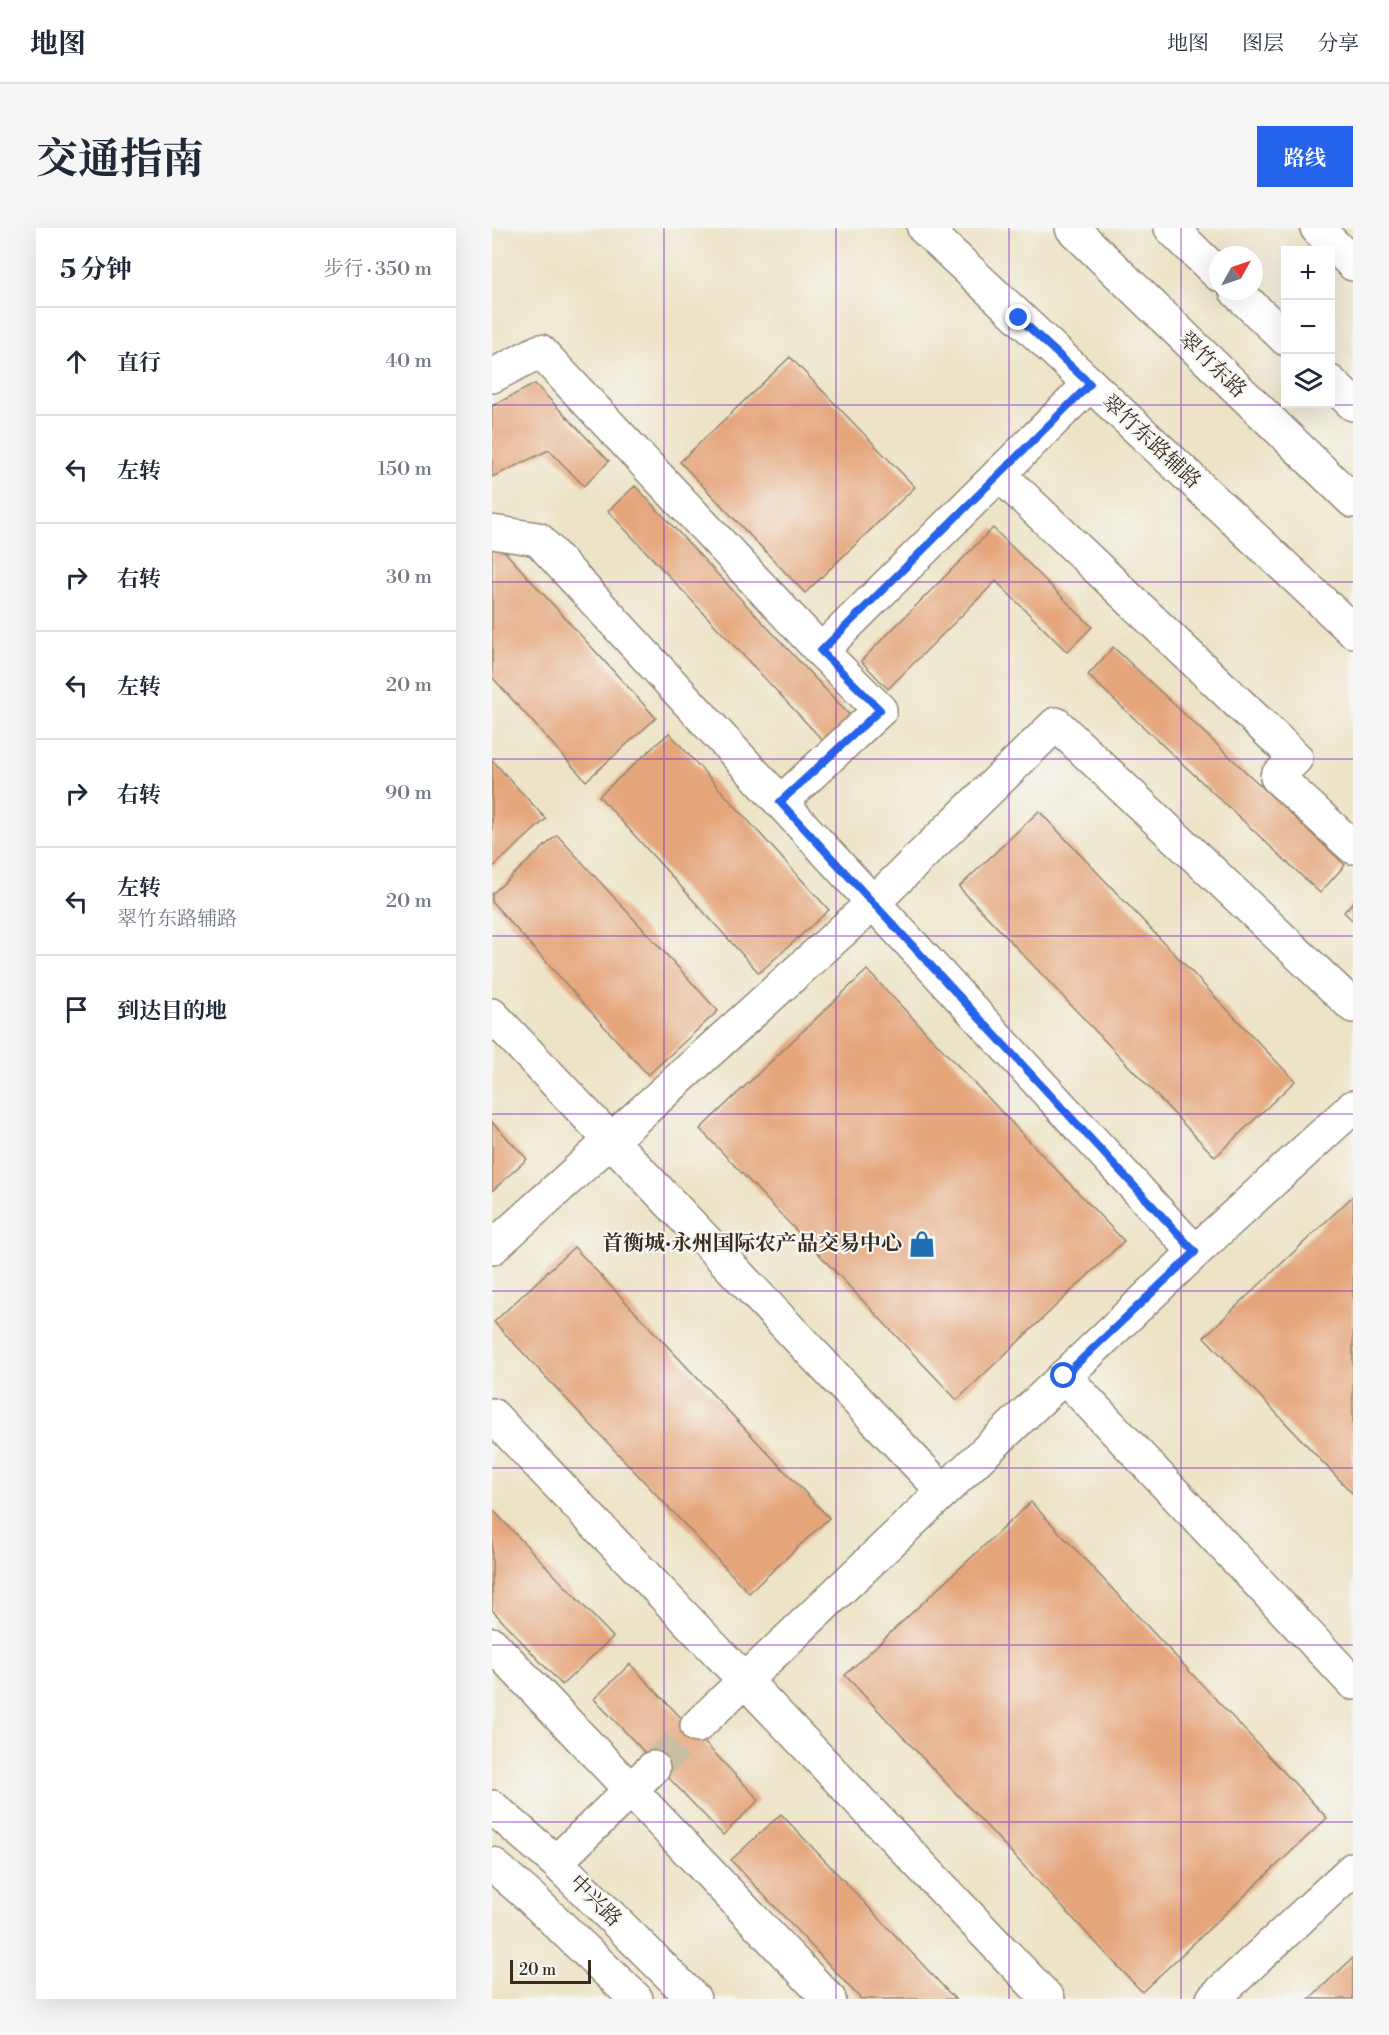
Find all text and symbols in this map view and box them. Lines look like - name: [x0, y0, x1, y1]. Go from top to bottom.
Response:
- text: 地图: [30, 27, 86, 62]
- text: 地图: [1167, 31, 1209, 57]
- text: 图层: [1242, 31, 1284, 57]
- text: 分享: [1317, 31, 1359, 57]
- button: 路线: [1257, 126, 1353, 187]
- text: 交通指南: [36, 134, 204, 187]
- north arrow: [1209, 246, 1263, 300]
- map controls: [1281, 246, 1335, 408]
- button: +: [1281, 246, 1335, 300]
- text: 5 分钟: [60, 254, 132, 286]
- text: 步行 · 350 m: [323, 257, 432, 282]
- button: −: [1281, 300, 1335, 354]
- route end: [1005, 304, 1031, 330]
- street label: 翠竹东路: [1173, 326, 1251, 404]
- icon: ahead: [60, 345, 93, 378]
- text: 40 m: [385, 349, 432, 374]
- text: 直行: [117, 350, 161, 377]
- button: layers: [1281, 354, 1335, 408]
- street label: 翠竹东路辅路: [1096, 390, 1206, 494]
- icon: left: [60, 453, 93, 486]
- text: 150 m: [377, 457, 432, 482]
- text: 左转: [117, 458, 161, 485]
- icon: right: [60, 561, 93, 594]
- text: 30 m: [386, 565, 432, 590]
- text: 右转: [117, 566, 161, 593]
- icon: left: [60, 669, 93, 702]
- text: 20 m: [386, 673, 432, 698]
- text: 左转: [117, 674, 161, 701]
- icon: right: [60, 777, 93, 810]
- text: 90 m: [385, 781, 432, 806]
- text: 右转: [117, 782, 161, 809]
- text: 左转: [117, 875, 161, 902]
- icon: left: [60, 885, 93, 918]
- text: 20 m: [386, 889, 432, 914]
- text: 翠竹东路辅路: [117, 907, 237, 932]
- icon: arrive: [60, 993, 93, 1026]
- text: 到达目的地: [117, 998, 227, 1025]
- shop icon: 首衡城·永州国际农产品交易中心: [907, 1229, 937, 1259]
- place label: 首衡城·永州国际农产品交易中心: [602, 1231, 902, 1257]
- route start: [1050, 1362, 1076, 1388]
- street label: 中兴路: [564, 1870, 626, 1932]
- scale bar: [510, 1957, 591, 1984]
- text: 20 m: [519, 1960, 556, 1980]

